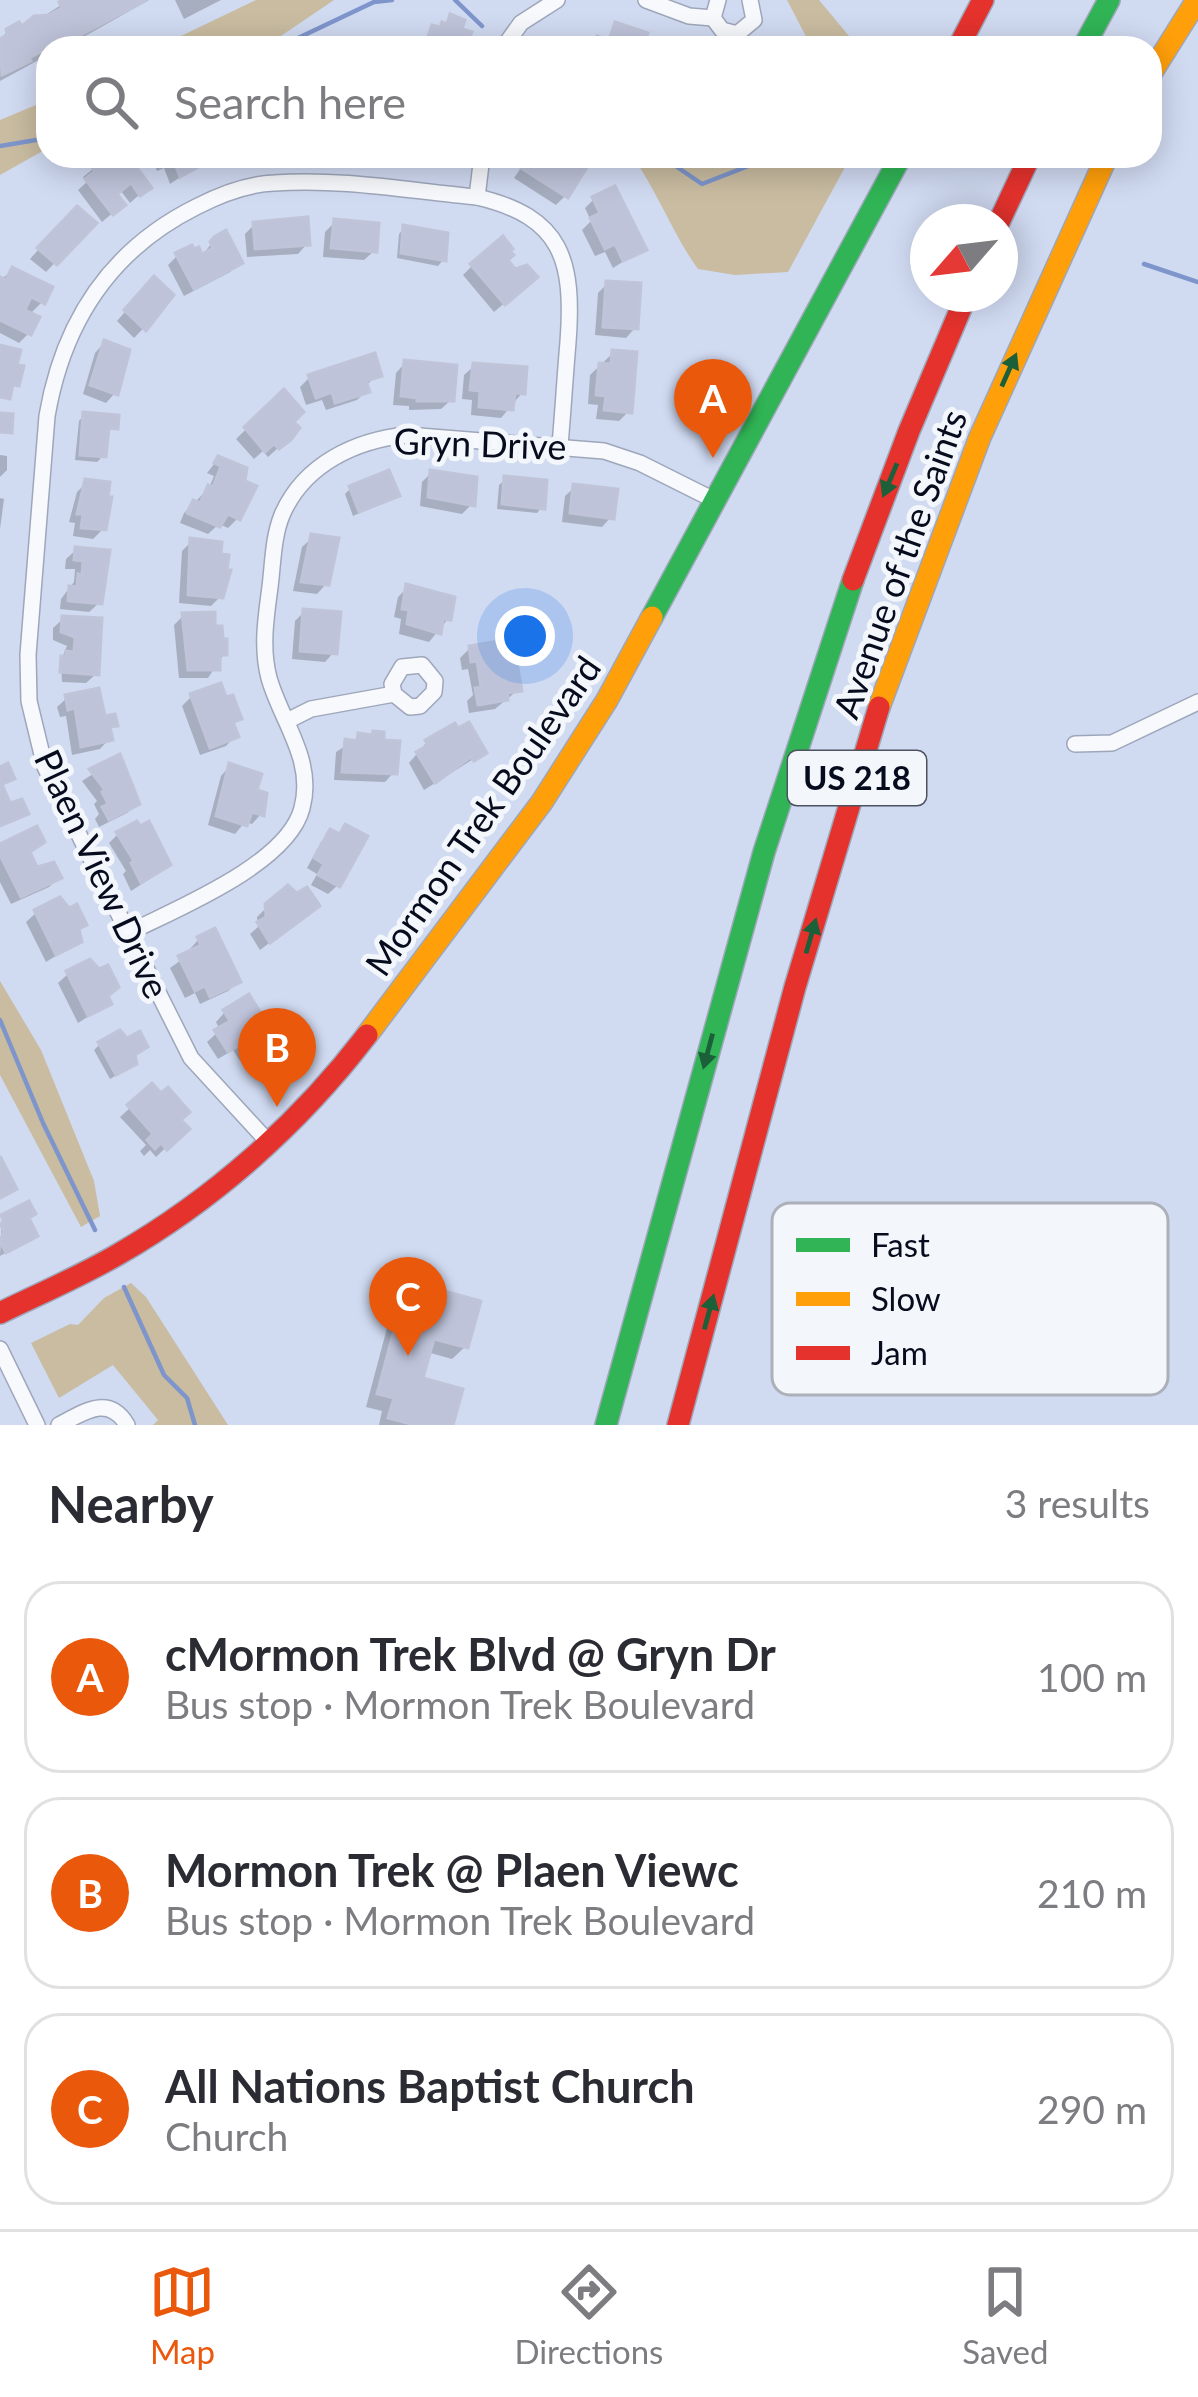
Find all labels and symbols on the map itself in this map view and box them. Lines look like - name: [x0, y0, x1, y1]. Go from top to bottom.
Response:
- north arrow: [910, 204, 1018, 312]
- one-way arrow: [1000, 352, 1020, 387]
- pin: A: [674, 359, 752, 458]
- street label: Avenue of the Saints: [823, 403, 975, 724]
- street label: Gryn Drive: [393, 418, 567, 468]
- one-way arrow: [880, 462, 899, 498]
- your location: [495, 606, 555, 666]
- street label: Mormon Trek Boulevard: [355, 647, 609, 984]
- street label: Plaen View Drive: [26, 742, 180, 1005]
- road number: US 218: [788, 751, 926, 805]
- one-way arrow: [803, 917, 822, 954]
- pin: B: [238, 1008, 316, 1107]
- one-way arrow: [697, 1033, 716, 1070]
- legend: [772, 1203, 1168, 1395]
- text: Fast: [871, 1224, 930, 1264]
- pin: C: [369, 1257, 447, 1356]
- text: Slow: [871, 1278, 941, 1318]
- one-way arrow: [700, 1293, 719, 1330]
- text: Jam: [871, 1332, 928, 1372]

